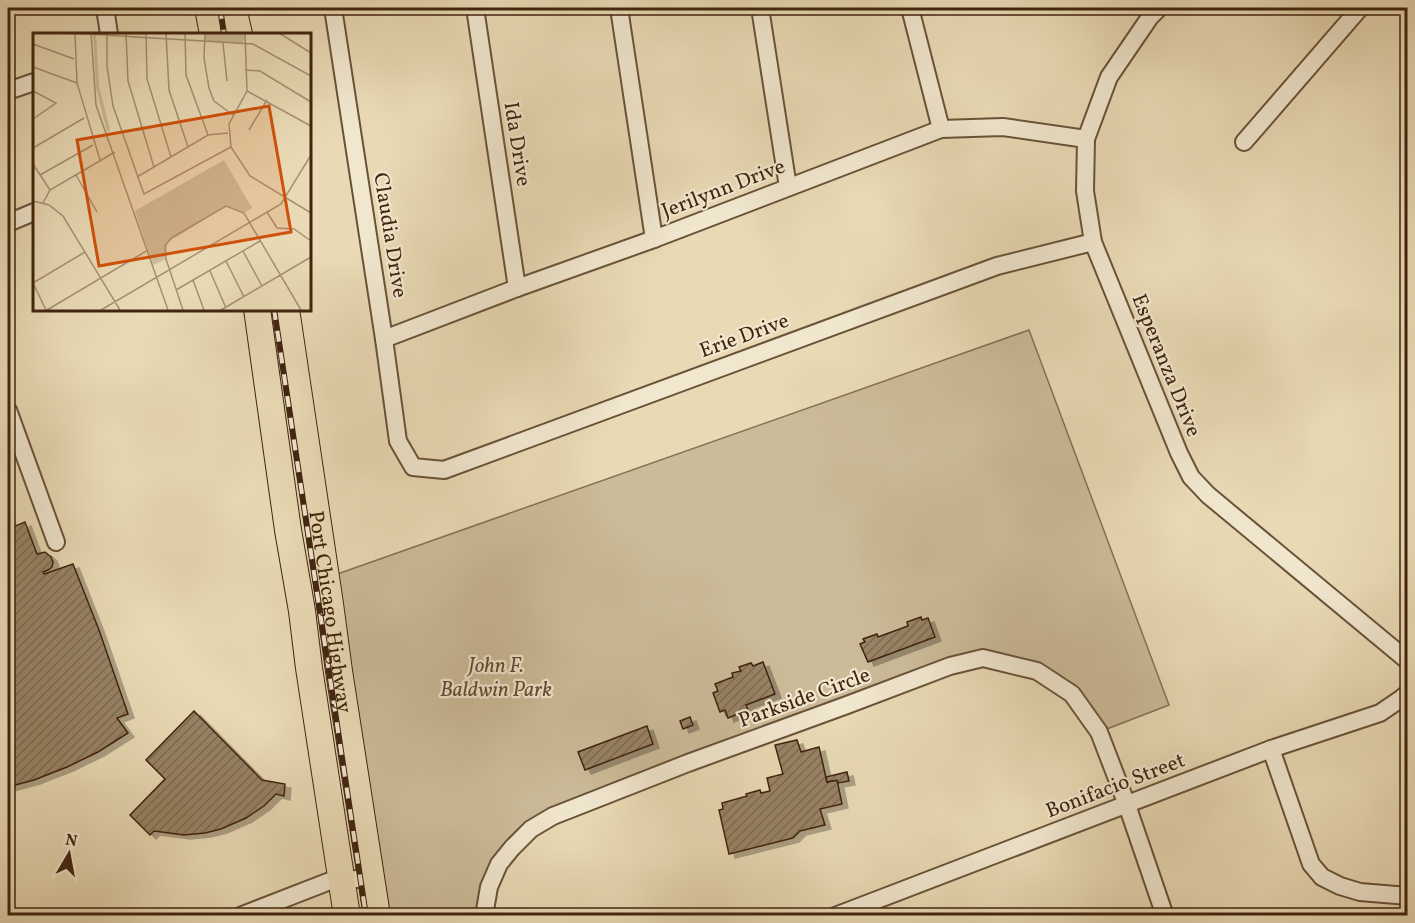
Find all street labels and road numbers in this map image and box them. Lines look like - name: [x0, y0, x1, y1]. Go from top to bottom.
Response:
- street label: Ida Drive: [496, 100, 538, 189]
- street label: Jerilynn Drive: [658, 153, 790, 226]
- street label: Claudia Drive: [365, 171, 414, 300]
- street label: Esperanza Drive: [1124, 290, 1208, 441]
- street label: Erie Drive: [696, 307, 793, 366]
- street label: Port Chicago Highway: [300, 509, 358, 716]
- street label: Parkside Circle: [735, 661, 874, 736]
- street label: Bonifacio Street: [1042, 747, 1189, 826]

